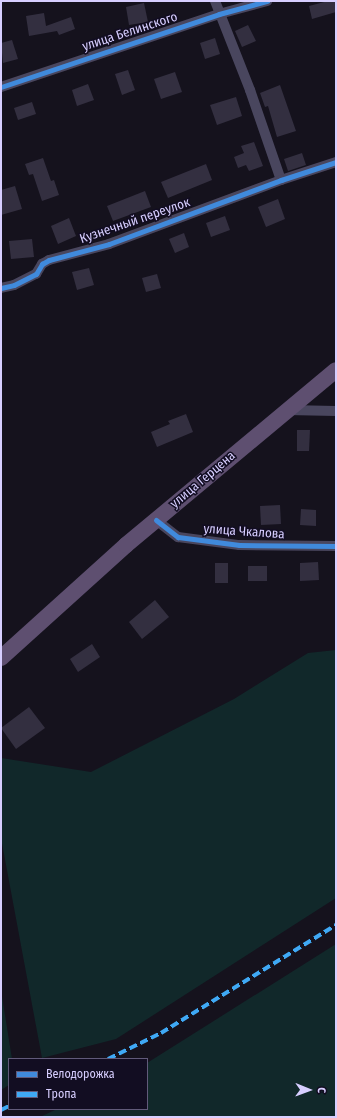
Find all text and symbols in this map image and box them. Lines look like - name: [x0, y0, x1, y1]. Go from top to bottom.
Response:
- street label: улица Белинского: [80, 9, 180, 55]
- street label: Кузнечный переулок: [78, 195, 192, 247]
- street label: улица Герцена: [167, 448, 239, 512]
- street label: улица Чкалова: [203, 521, 285, 543]
- legend: [8, 1058, 148, 1110]
- text: Велодорожка: [46, 1067, 115, 1081]
- north arrow: [289, 1070, 329, 1110]
- text: Тропа: [46, 1087, 77, 1101]
- text: С: [315, 1087, 328, 1093]

